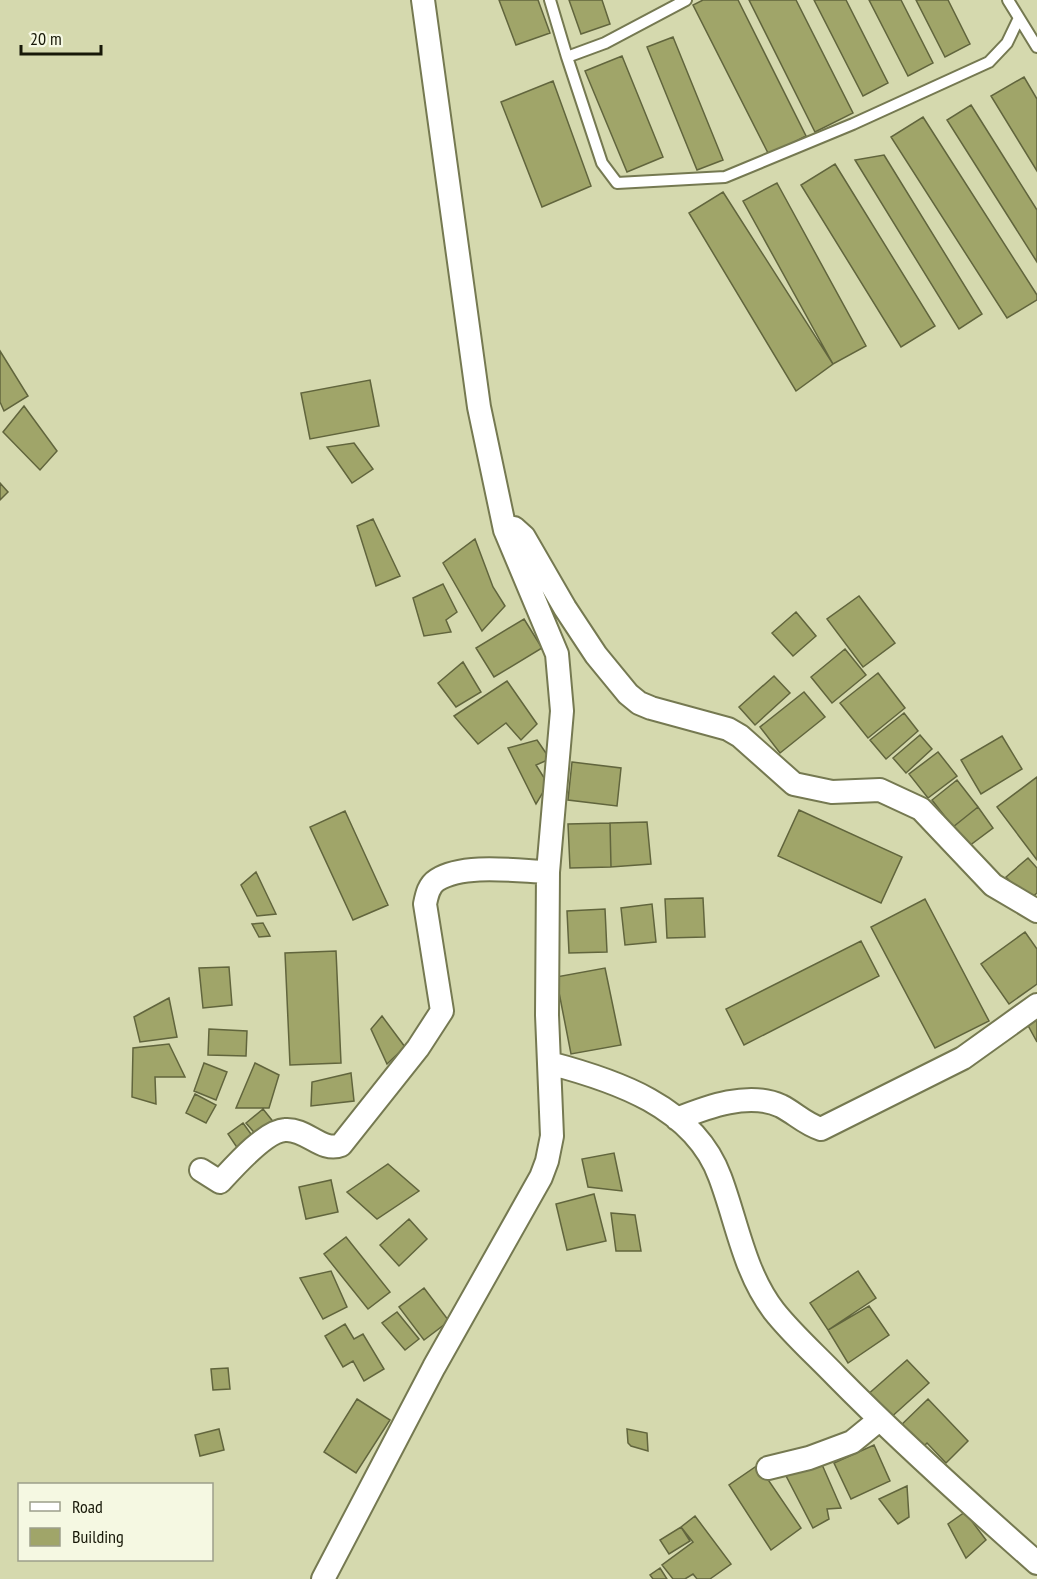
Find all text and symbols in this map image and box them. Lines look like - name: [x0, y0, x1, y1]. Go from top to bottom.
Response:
- scale bar: [21, 18, 100, 56]
- text: 20 m: [30, 27, 62, 50]
- legend: [18, 1483, 213, 1561]
- text: Road: [72, 1495, 103, 1518]
- text: Building: [72, 1525, 124, 1548]

